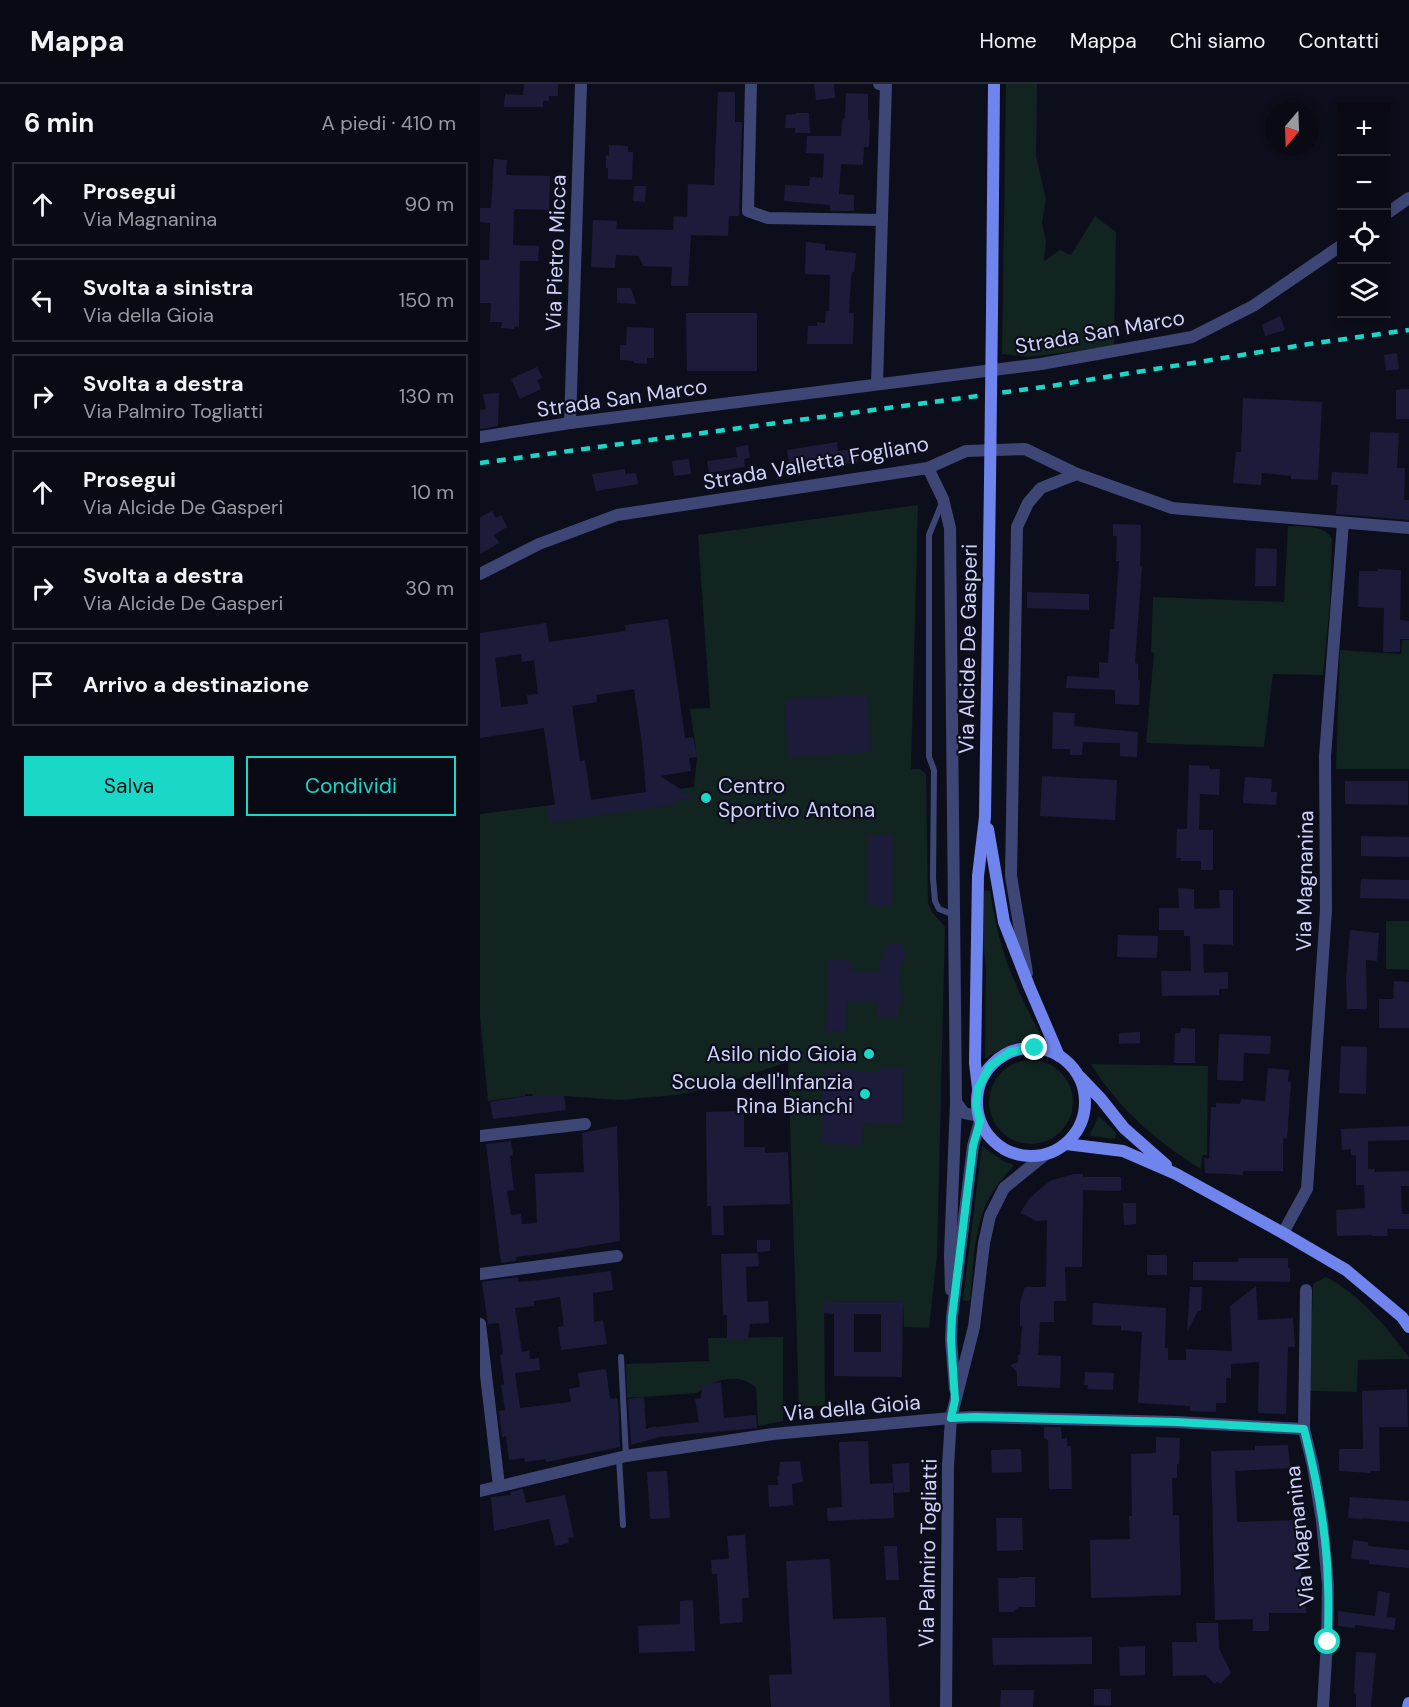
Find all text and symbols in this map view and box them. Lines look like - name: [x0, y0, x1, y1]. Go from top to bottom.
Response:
- text: Mappa: [30, 23, 124, 60]
- text: Home: [979, 27, 1037, 55]
- text: Mappa: [1070, 27, 1137, 55]
- text: Chi siamo: [1170, 27, 1266, 55]
- text: Contatti: [1299, 27, 1379, 55]
- north arrow: [1265, 102, 1319, 156]
- map controls: [1337, 102, 1391, 318]
- button: +: [1337, 102, 1391, 156]
- text: 6 min: [24, 106, 94, 140]
- text: A piedi · 410 m: [322, 110, 456, 136]
- button: −: [1337, 156, 1391, 210]
- street label: Via Pietro Micca: [539, 174, 573, 332]
- text: Prosegui: [83, 177, 176, 206]
- icon: ahead: [26, 188, 59, 221]
- text: 90 m: [405, 191, 454, 217]
- text: Via Magnanina: [83, 206, 217, 232]
- button: locate: [1337, 210, 1391, 264]
- button: layers: [1337, 264, 1391, 318]
- text: Svolta a sinistra: [83, 273, 253, 302]
- icon: left: [26, 284, 59, 317]
- text: 150 m: [399, 287, 454, 313]
- text: Via della Gioia: [83, 302, 214, 328]
- street label: Strada San Marco: [1013, 303, 1187, 361]
- text: Svolta a destra: [83, 369, 244, 398]
- street label: Strada San Marco: [535, 372, 709, 424]
- icon: right: [26, 380, 59, 413]
- text: 130 m: [399, 383, 454, 409]
- text: Via Palmiro Togliatti: [83, 398, 263, 424]
- street label: Strada Valletta Fogliano: [701, 429, 931, 497]
- text: Prosegui: [83, 465, 176, 494]
- icon: ahead: [26, 476, 59, 509]
- text: 10 m: [411, 479, 454, 505]
- text: Via Alcide De Gasperi: [83, 494, 283, 520]
- street label: Via Alcide De Gasperi: [952, 544, 984, 754]
- text: Svolta a destra: [83, 561, 244, 590]
- icon: right: [26, 572, 59, 605]
- text: 30 m: [405, 575, 454, 601]
- text: Via Alcide De Gasperi: [83, 590, 283, 616]
- icon: arrive: [26, 668, 59, 701]
- text: Arrivo a destinazione: [83, 670, 309, 699]
- button: Salva: [24, 756, 234, 816]
- button: Condividi: [246, 756, 456, 816]
- place label: Centro Sportivo Antona: [718, 772, 875, 824]
- marker: Centro Sportivo Antona: [699, 791, 713, 805]
- street label: Via Magnanina: [1290, 810, 1320, 952]
- route end: [1021, 1034, 1047, 1060]
- place label: Asilo nido Gioia: [707, 1040, 857, 1068]
- marker: Asilo nido Gioia: [862, 1047, 876, 1061]
- place label: Scuola dell'Infanzia Rina Bianchi: [672, 1068, 853, 1120]
- marker: Scuola dell'Infanzia Rina Bianchi: [858, 1087, 872, 1101]
- street label: Via della Gioia: [782, 1388, 922, 1428]
- street label: Via Palmiro Togliatti: [912, 1458, 944, 1648]
- street label: Via Magnanina: [1279, 1464, 1321, 1608]
- route start: [1314, 1628, 1340, 1654]

